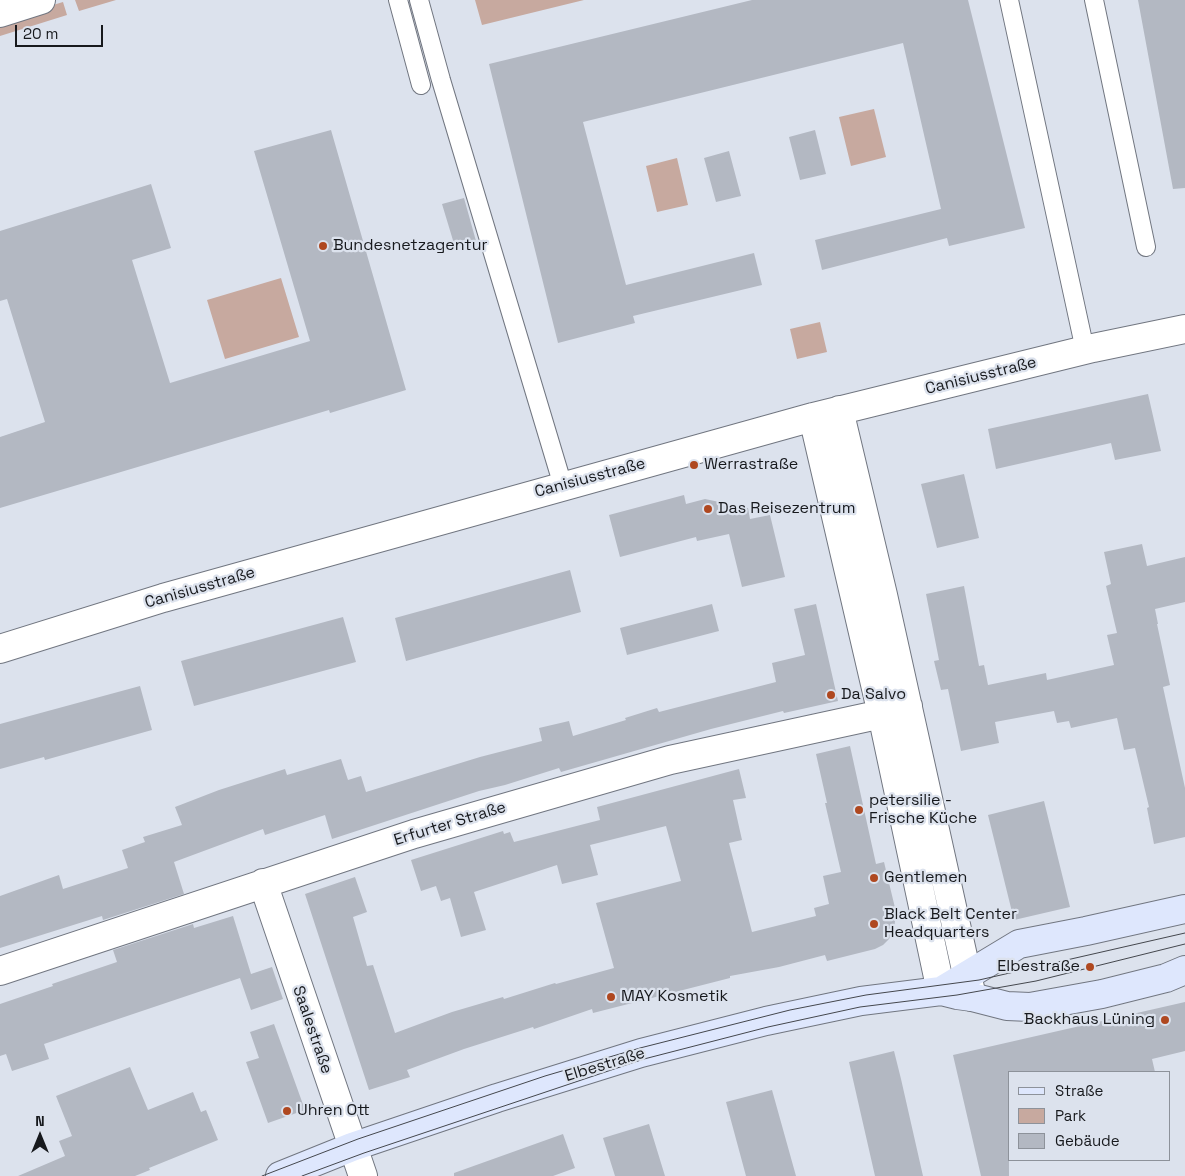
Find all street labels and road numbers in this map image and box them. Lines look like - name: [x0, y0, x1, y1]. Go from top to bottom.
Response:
- street label: Canisiusstraße: [923, 353, 1039, 399]
- street label: Canisiusstraße: [533, 454, 647, 502]
- street label: Canisiusstraße: [143, 563, 257, 613]
- street label: Erfurter Straße: [392, 798, 508, 850]
- street label: Saalestraße: [288, 984, 336, 1076]
- street label: Elbestraße: [563, 1044, 647, 1086]

